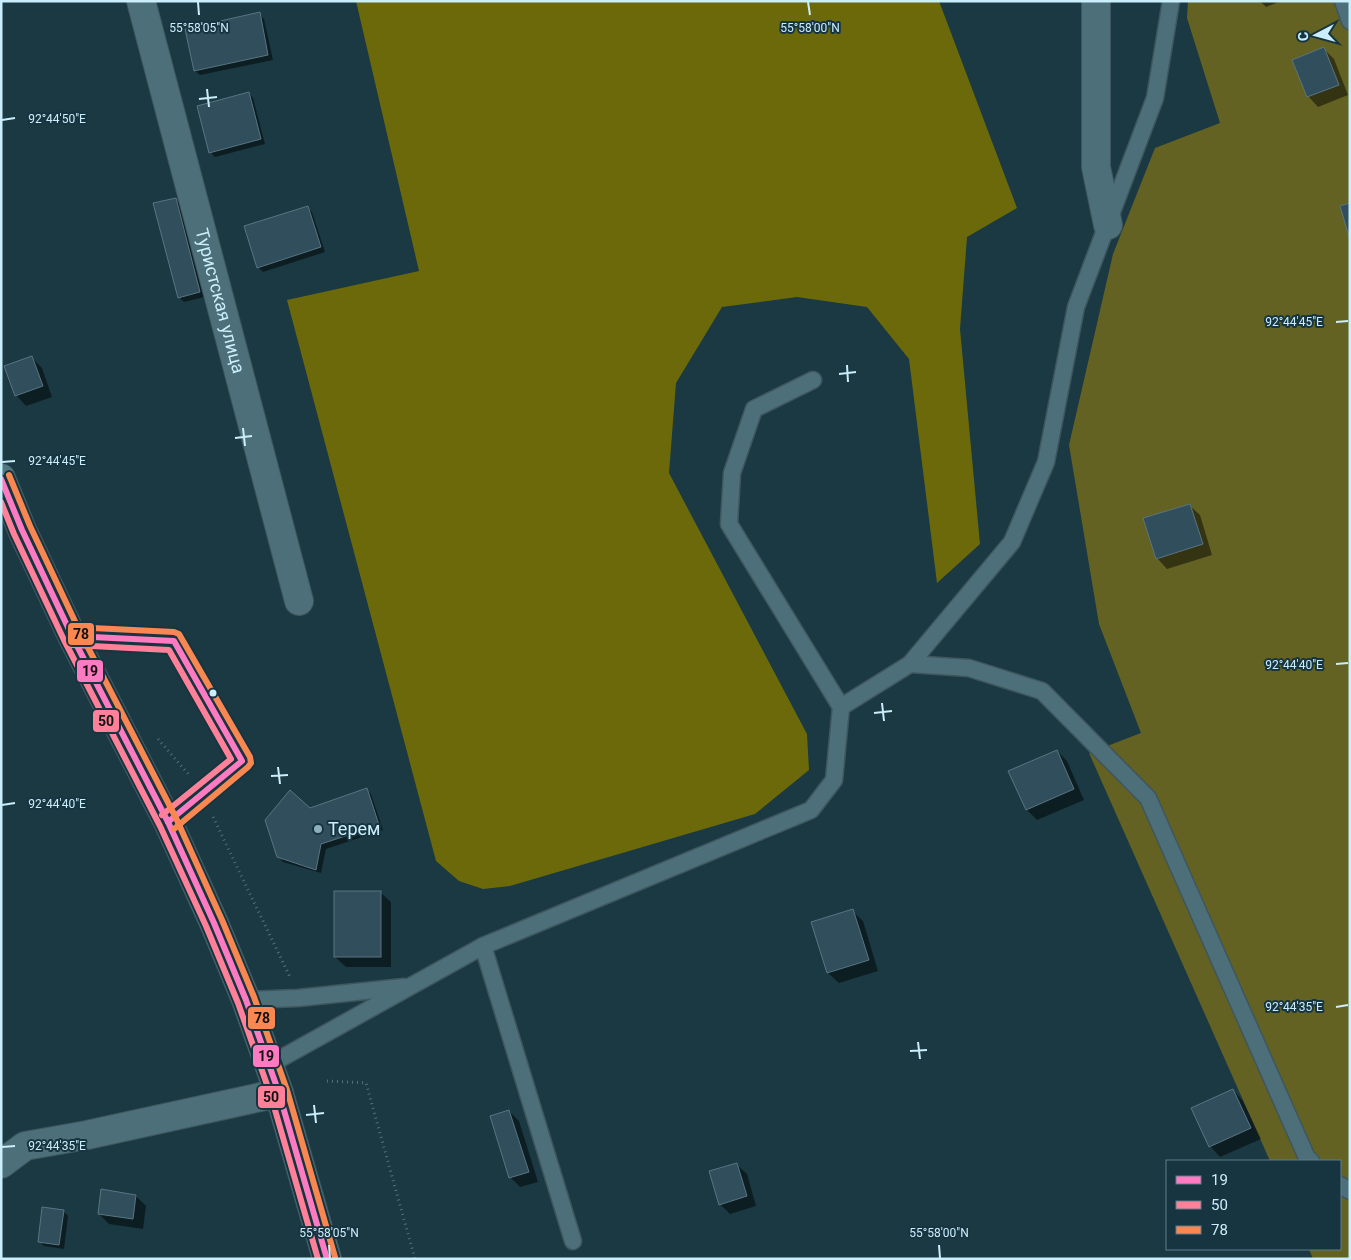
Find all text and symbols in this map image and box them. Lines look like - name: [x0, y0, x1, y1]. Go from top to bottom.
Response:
- north arrow: [1291, 10, 1341, 60]
- text: 55°58'05"N: [169, 21, 229, 35]
- text: 55°58'00"N: [780, 21, 840, 35]
- text: С: [1295, 31, 1312, 42]
- text: 92°44'50"E: [28, 112, 86, 126]
- street label: Туристская улица: [191, 226, 250, 375]
- text: 92°44'45"E: [1265, 315, 1323, 329]
- text: 92°44'45"E: [28, 454, 86, 468]
- line badge: 78: [67, 622, 95, 646]
- text: 78: [73, 626, 89, 642]
- text: 92°44'40"E: [1265, 658, 1323, 672]
- line badge: 19: [76, 659, 104, 683]
- text: 19: [82, 663, 98, 679]
- unlabelled marker: [208, 688, 218, 698]
- line badge: 50: [92, 709, 120, 733]
- text: 50: [98, 713, 114, 729]
- text: 92°44'40"E: [28, 797, 86, 811]
- place label: Терем: [328, 818, 380, 839]
- marker: Терем: [312, 823, 324, 835]
- text: 92°44'35"E: [1265, 1000, 1323, 1014]
- line badge: 78: [247, 1006, 276, 1030]
- text: 78: [254, 1010, 270, 1026]
- line badge: 19: [252, 1044, 280, 1068]
- text: 19: [258, 1048, 274, 1064]
- line badge: 50: [257, 1085, 286, 1109]
- text: 50: [263, 1089, 279, 1105]
- text: 92°44'35"E: [28, 1139, 86, 1153]
- legend: [1166, 1160, 1341, 1250]
- text: 19: [1211, 1171, 1228, 1189]
- text: 50: [1211, 1196, 1228, 1214]
- text: 78: [1211, 1221, 1228, 1239]
- text: 55°58'05"N: [299, 1226, 359, 1240]
- text: 55°58'00"N: [909, 1226, 969, 1240]

